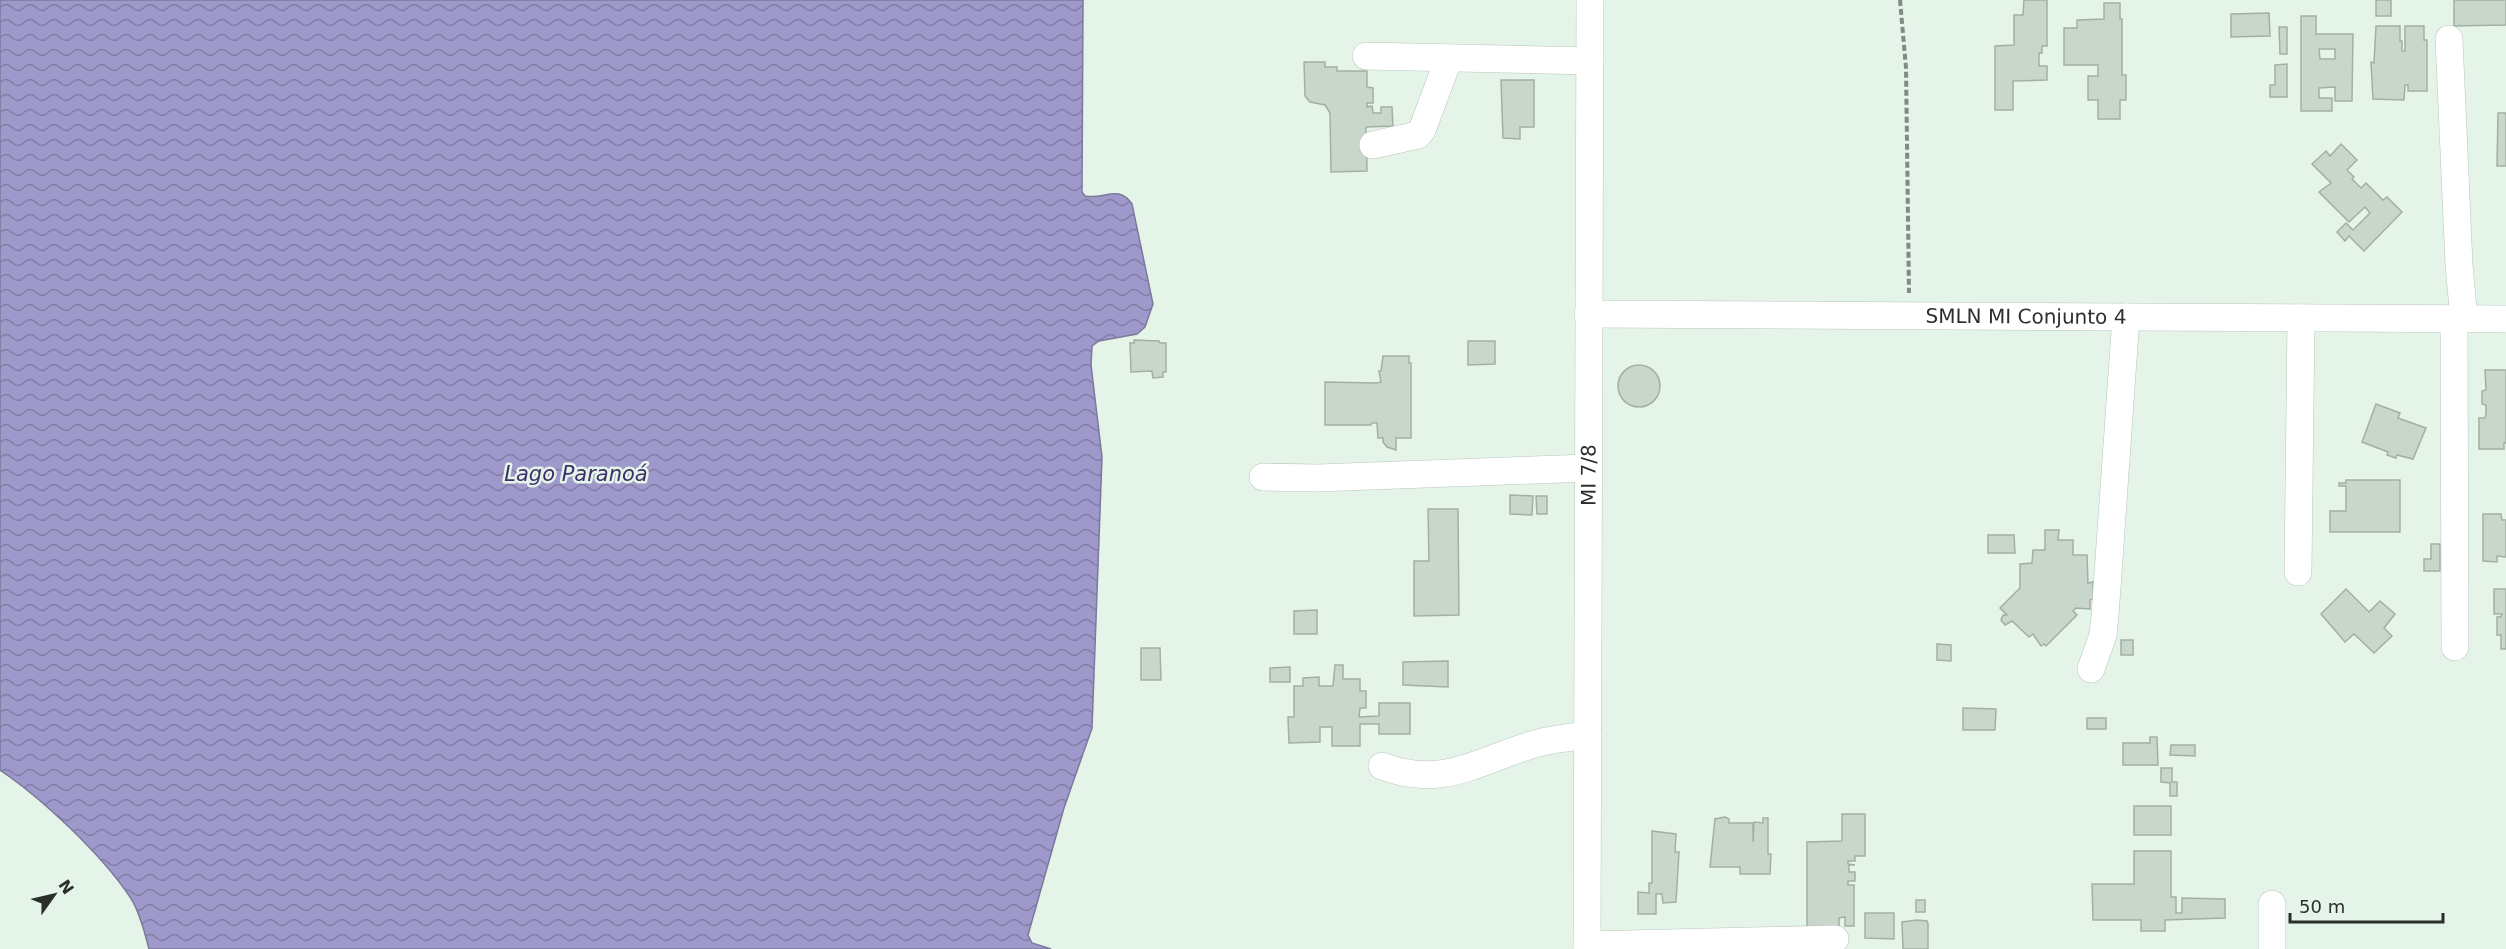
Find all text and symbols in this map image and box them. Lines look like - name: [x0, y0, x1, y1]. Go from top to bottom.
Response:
- street label: SMLN MI Conjunto 4: [1925, 304, 2127, 329]
- street label: MI 7/8: [1576, 444, 1601, 506]
- water label: Lago Paranoá: [504, 462, 648, 486]
- north arrow: [24, 865, 84, 925]
- text: N: [54, 876, 78, 898]
- scale bar: [2290, 886, 2443, 924]
- text: 50 m: [2299, 896, 2345, 917]

